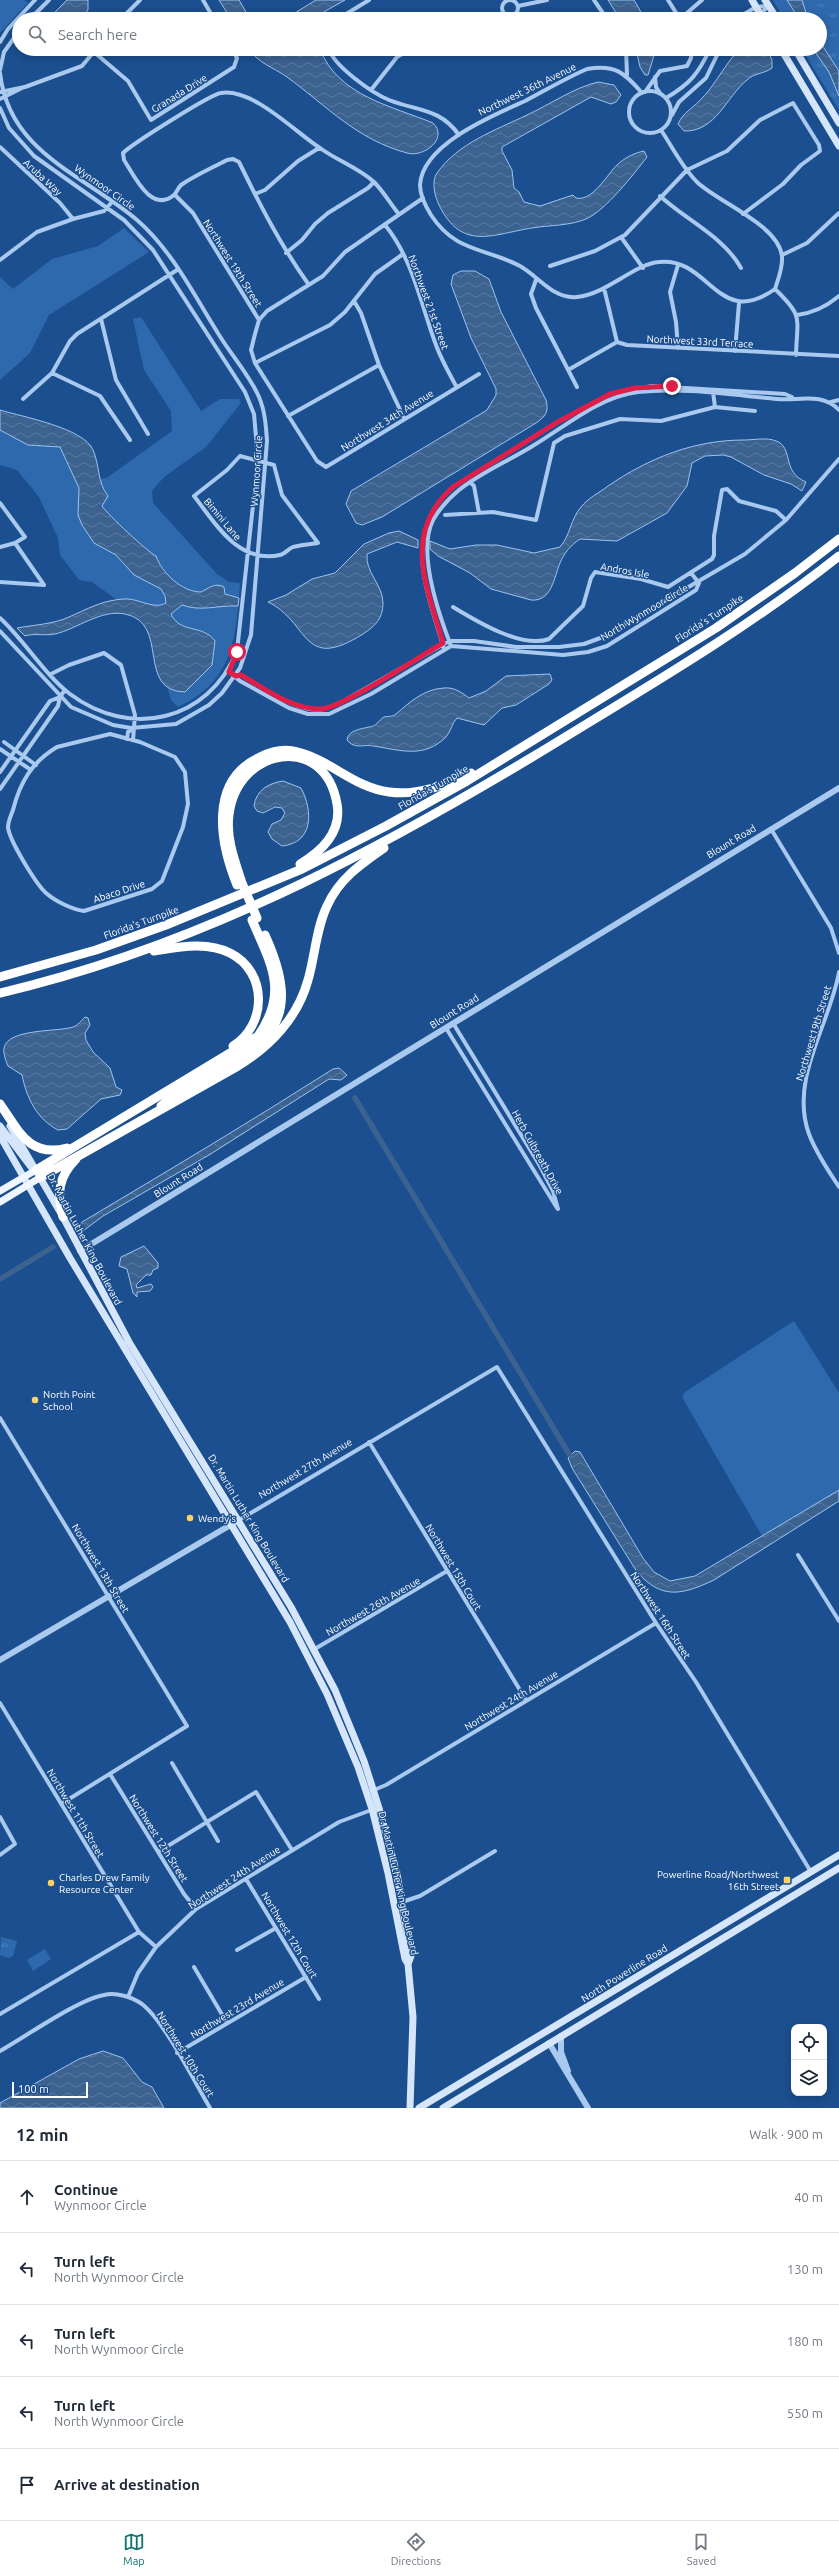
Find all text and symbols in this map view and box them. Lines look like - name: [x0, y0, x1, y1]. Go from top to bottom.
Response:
- search box: [12, 12, 827, 56]
- icon: search: [26, 23, 48, 45]
- text: Search here: [58, 26, 137, 43]
- street label: Northwest 36th Avenue: [477, 61, 578, 118]
- street label: Granada Drive: [149, 72, 209, 115]
- street label: Aruba Way: [21, 157, 64, 198]
- street label: Wynmoor Circle: [72, 162, 137, 212]
- street label: Northwest 19th Street: [201, 217, 264, 309]
- street label: Northwest 21st Street: [406, 253, 451, 351]
- street label: Northwest 33rd Terrace: [646, 333, 754, 350]
- route end: [663, 377, 681, 395]
- street label: Northwest 34th Avenue: [339, 387, 436, 453]
- street label: Wynmoor Circle: [249, 435, 264, 507]
- street label: Bimini Lane: [202, 496, 243, 543]
- street label: Andros Isle: [600, 561, 650, 580]
- street label: North Wynmoor Circle: [599, 582, 690, 643]
- street label: Florida's Turnpike: [673, 592, 745, 645]
- route start: [228, 643, 246, 661]
- street label: Florida's Turnpike: [396, 763, 470, 812]
- street label: Blount Road: [705, 822, 758, 860]
- street label: Abaco Drive: [92, 878, 146, 905]
- street label: Florida's Turnpike: [102, 904, 180, 941]
- street label: Northwest19th Street: [794, 984, 833, 1082]
- street label: Blount Road: [428, 992, 481, 1031]
- street label: Herb Culbreath Drive: [510, 1108, 565, 1196]
- street label: Blount Road: [152, 1161, 205, 1200]
- street label: Dr. Martin Luther King Boulevard: [45, 1172, 124, 1307]
- place label: North Point School: [43, 1389, 96, 1412]
- marker: North Point School: [30, 1395, 40, 1405]
- street label: Northwest 27th Avenue: [257, 1436, 354, 1501]
- street label: Dr. Martin Luther King Boulevard: [206, 1452, 291, 1584]
- marker: Wendy's: [185, 1513, 195, 1523]
- place label: Wendy's: [198, 1513, 236, 1524]
- street label: Northwest 13th Street: [70, 1522, 131, 1615]
- street label: Northwest 15th Court: [423, 1522, 484, 1613]
- street label: Northwest 16th Street: [628, 1570, 693, 1661]
- street label: Northwest 26th Avenue: [324, 1575, 422, 1638]
- street label: Northwest 24th Avenue: [463, 1668, 560, 1733]
- street label: Northwest 11th Street: [45, 1767, 106, 1860]
- street label: Northwest 12th Street: [127, 1792, 190, 1884]
- street label: Dr. Martin Luther King Boulevard: [377, 1810, 420, 1956]
- street label: Northwest 24th Avenue: [186, 1844, 282, 1911]
- place label: Powerline Road/Northwest 16th Street: [657, 1869, 779, 1892]
- place label: Charles Drew Family Resource Center: [59, 1872, 150, 1895]
- marker: Powerline Road/Northwest 16th Street: [782, 1875, 792, 1885]
- marker: Charles Drew Family Resource Center: [46, 1878, 56, 1888]
- street label: Northwest 12th Court: [259, 1890, 320, 1981]
- street label: North Powerline Road: [579, 1942, 669, 2004]
- street label: Northwest 23rd Avenue: [189, 1976, 286, 2041]
- street label: Northwest 10th Court: [155, 2009, 216, 2099]
- map controls: [791, 2024, 827, 2096]
- button: locate: [791, 2024, 827, 2060]
- button: layers: [791, 2060, 827, 2096]
- scale bar: [12, 2080, 88, 2099]
- text: 100 m: [18, 2083, 49, 2095]
- text: 12 min: [16, 2125, 69, 2144]
- text: Walk · 900 m: [749, 2127, 823, 2141]
- text: Continue: [54, 2181, 118, 2198]
- icon: ahead: [16, 2186, 38, 2208]
- text: 40 m: [794, 2190, 823, 2204]
- text: Wynmoor Circle: [54, 2198, 147, 2212]
- text: Turn left: [54, 2253, 115, 2270]
- icon: left: [16, 2258, 38, 2280]
- text: 130 m: [787, 2262, 823, 2276]
- text: North Wynmoor Circle: [54, 2270, 184, 2284]
- text: Turn left: [54, 2325, 115, 2342]
- icon: left: [16, 2330, 38, 2352]
- text: 180 m: [787, 2334, 823, 2348]
- text: North Wynmoor Circle: [54, 2342, 184, 2356]
- text: Turn left: [54, 2397, 115, 2414]
- icon: left: [16, 2402, 38, 2424]
- text: 550 m: [787, 2406, 823, 2420]
- text: North Wynmoor Circle: [54, 2414, 184, 2428]
- icon: arrive: [16, 2474, 38, 2496]
- text: Arrive at destination: [54, 2476, 200, 2493]
- tab: Map: [123, 2531, 145, 2567]
- tab: Directions: [391, 2531, 441, 2567]
- tab: Saved: [687, 2531, 716, 2567]

